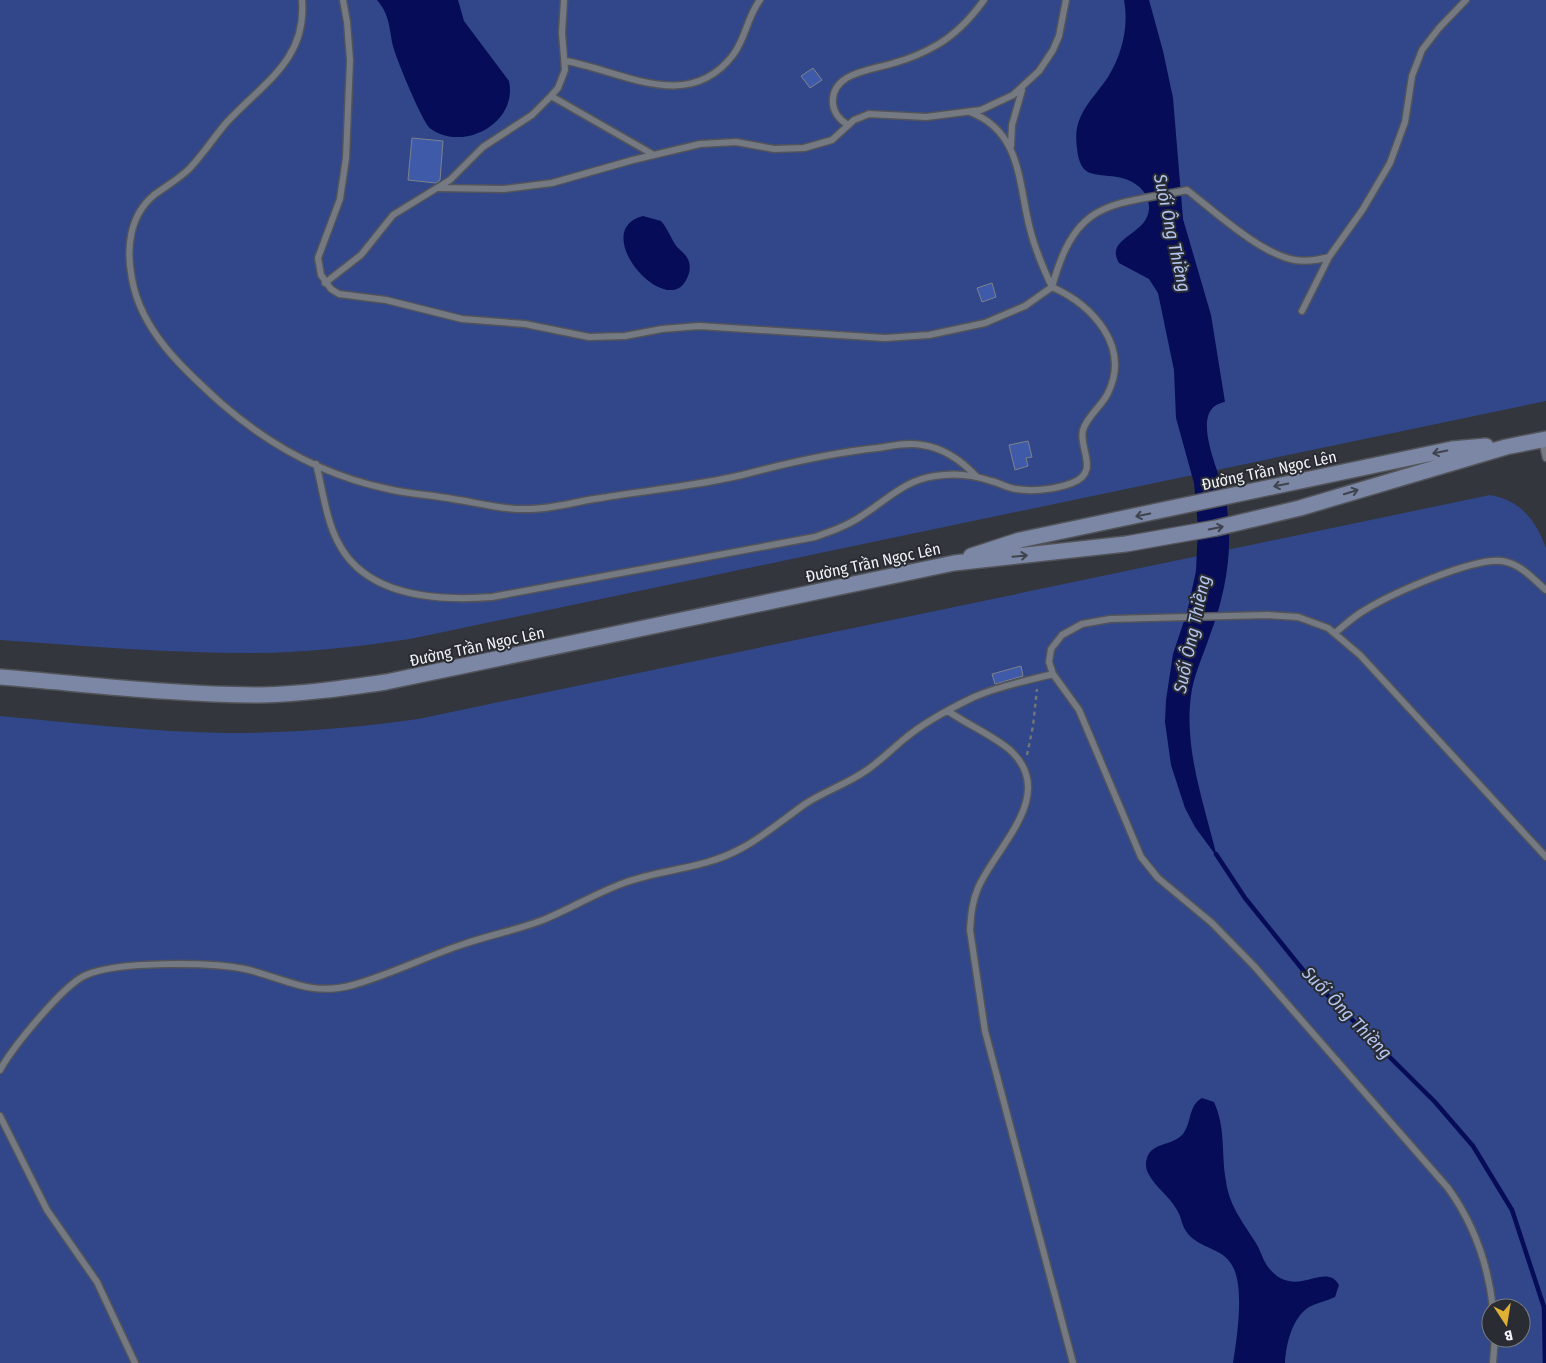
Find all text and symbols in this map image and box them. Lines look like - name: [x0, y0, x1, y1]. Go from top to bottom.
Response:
- water label: Suối Ông Thiềng: [1149, 171, 1195, 294]
- street label: Đường Trần Ngọc Lên: [1200, 446, 1338, 494]
- one-way arrow: [1433, 448, 1449, 457]
- one-way arrow: [1274, 481, 1290, 491]
- one-way arrow: [1343, 487, 1359, 497]
- one-way arrow: [1135, 510, 1151, 520]
- one-way arrow: [1207, 522, 1223, 532]
- street label: Đường Trần Ngọc Lên: [804, 538, 942, 586]
- one-way arrow: [1011, 551, 1027, 561]
- water label: Suối Ông Thiềng: [1169, 573, 1215, 696]
- street label: Đường Trần Ngọc Lên: [408, 622, 546, 670]
- water label: Suối Ông Thiềng: [1297, 961, 1397, 1064]
- north arrow: [1481, 1298, 1531, 1348]
- text: B: [1503, 1326, 1514, 1344]

